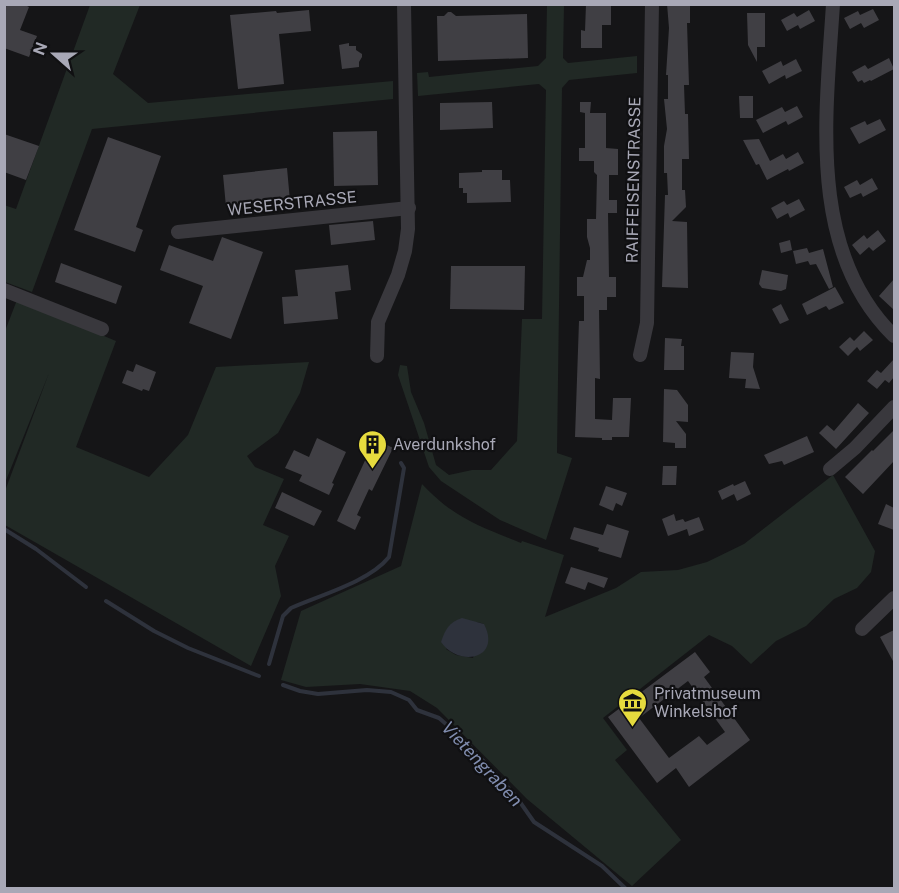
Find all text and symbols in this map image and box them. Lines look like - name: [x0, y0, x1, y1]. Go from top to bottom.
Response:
- north arrow: [24, 24, 84, 84]
- text: N: [29, 40, 52, 58]
- street label: RAIFFEISENSTRASSE: [623, 97, 644, 263]
- street label: WESERSTRASSE: [227, 187, 358, 220]
- building icon: Averdunkshof: [356, 428, 388, 470]
- place label: Averdunkshof: [393, 435, 496, 454]
- place label: Privatmuseum Winkelshof: [654, 684, 761, 721]
- museum icon: Privatmuseum Winkelshof: [617, 686, 649, 728]
- water label: Vietengraben: [438, 717, 527, 811]

